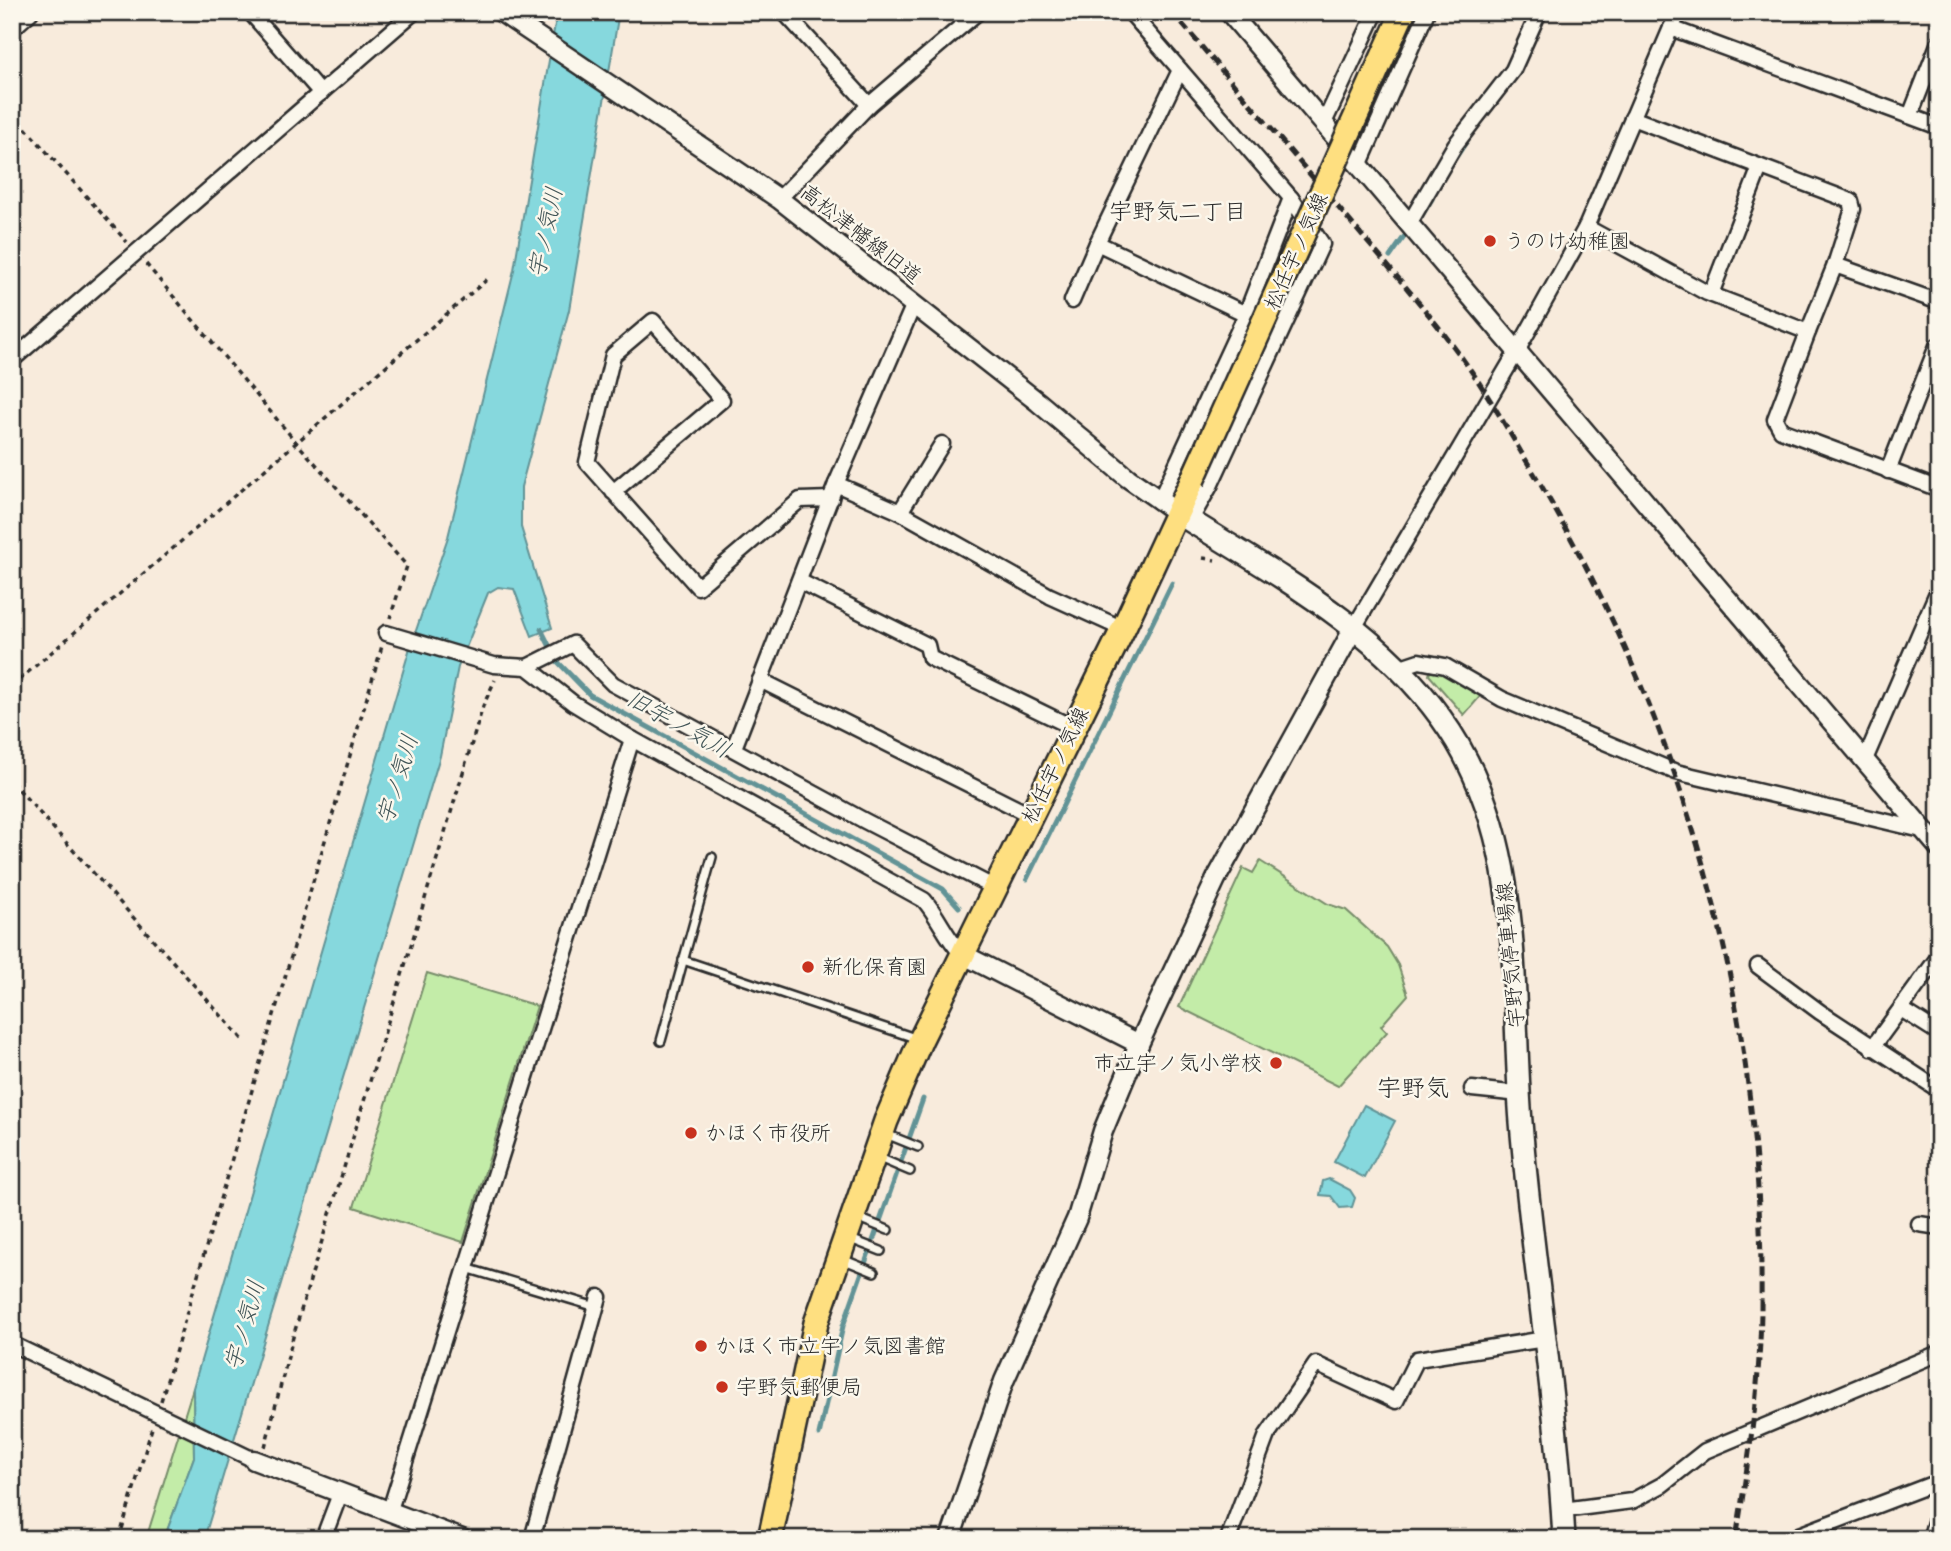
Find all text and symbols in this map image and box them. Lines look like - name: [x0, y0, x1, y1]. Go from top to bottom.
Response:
- street label: 高松津幡線旧道: [795, 179, 926, 289]
- water label: 宇ノ気川: [523, 184, 569, 280]
- street label: 松任宇ノ気線: [1259, 189, 1334, 314]
- district label: 宇野気二丁目: [1109, 198, 1247, 226]
- place label: うのけ幼稚園: [1504, 229, 1630, 254]
- marker: うのけ幼稚園: [1482, 233, 1498, 249]
- water label: 旧宇ノ気川: [621, 685, 736, 765]
- street label: 松任宇ノ気線: [1017, 703, 1094, 827]
- water label: 宇ノ気川: [371, 731, 425, 827]
- street label: 宇野気停車場線: [1492, 881, 1529, 1029]
- place label: 新化保育園: [822, 955, 927, 980]
- marker: 新化保育園: [800, 959, 816, 975]
- place label: 市立宇ノ気小学校: [1094, 1051, 1262, 1076]
- marker: 市立宇ノ気小学校: [1268, 1055, 1284, 1071]
- district label: 宇野気: [1377, 1074, 1449, 1103]
- place label: かほく市役所: [705, 1121, 831, 1146]
- marker: かほく市役所: [683, 1125, 699, 1141]
- water label: 宇ノ気川: [219, 1277, 271, 1373]
- place label: かほく市立宇ノ気図書館: [715, 1334, 946, 1359]
- marker: かほく市立宇ノ気図書館: [693, 1338, 709, 1354]
- place label: 宇野気郵便局: [736, 1375, 862, 1400]
- marker: 宇野気郵便局: [714, 1379, 730, 1395]

